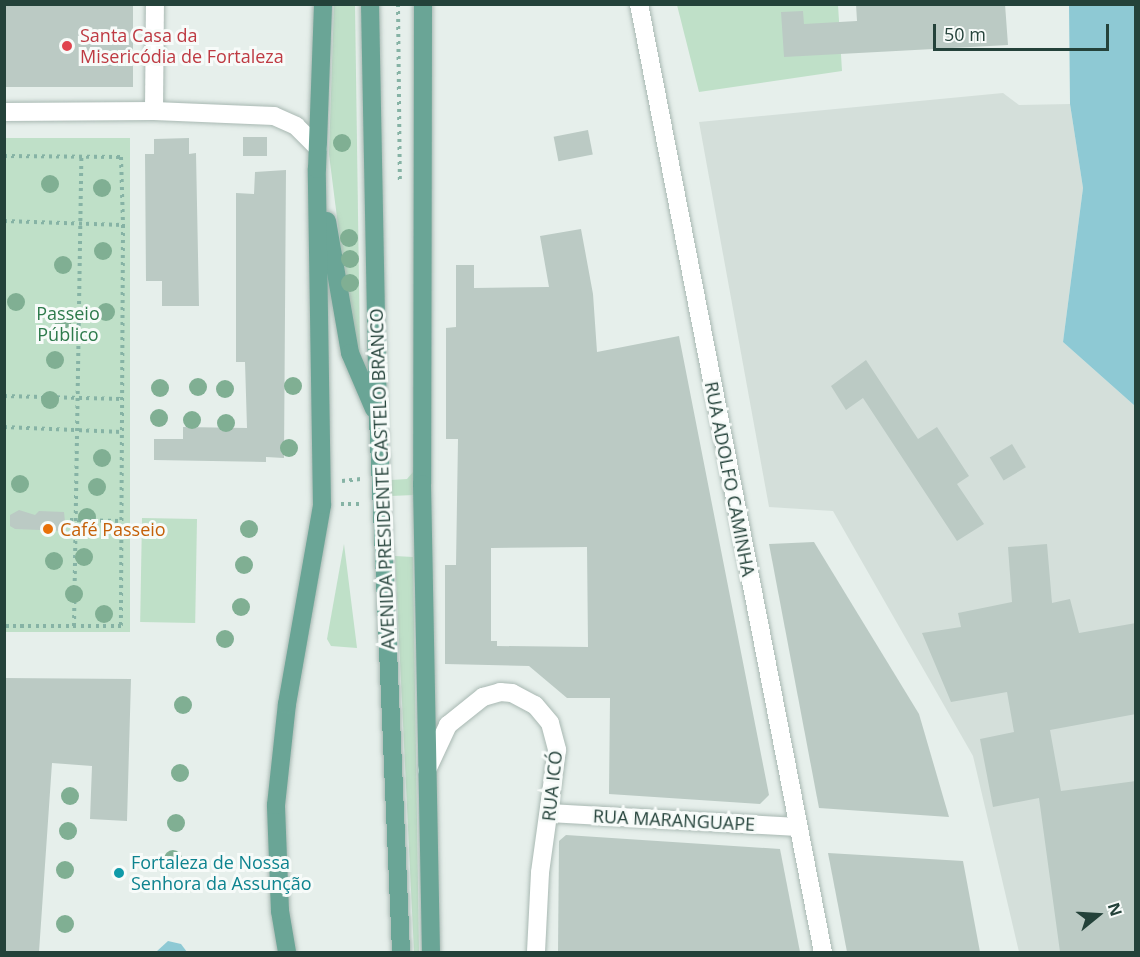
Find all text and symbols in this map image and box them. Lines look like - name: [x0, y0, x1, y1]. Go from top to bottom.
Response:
- scale bar: [936, 12, 1112, 50]
- text: 50 m: [944, 22, 986, 46]
- place label: Santa Casa da Misericódia de Fortaleza: [80, 25, 284, 68]
- marker: Santa Casa da Misericódia de Fortaleza: [58, 37, 76, 55]
- park label: Passeio Público: [36, 303, 100, 346]
- street label: AVENIDA PRESIDENTE CASTELO BRANCO: [365, 308, 399, 650]
- street label: RUA ADOLFO CAMINHA: [700, 380, 760, 578]
- place label: Café Passeio: [60, 518, 166, 540]
- marker: Café Passeio: [41, 522, 55, 536]
- street label: RUA ICÓ: [538, 750, 566, 822]
- street label: RUA MARANGUAPE: [592, 805, 756, 835]
- place label: Fortaleza de Nossa Senhora da Assunção: [131, 852, 312, 894]
- marker: Fortaleza de Nossa Senhora da Assunção: [112, 866, 126, 880]
- north arrow: [1068, 885, 1128, 945]
- text: N: [1103, 900, 1128, 919]

